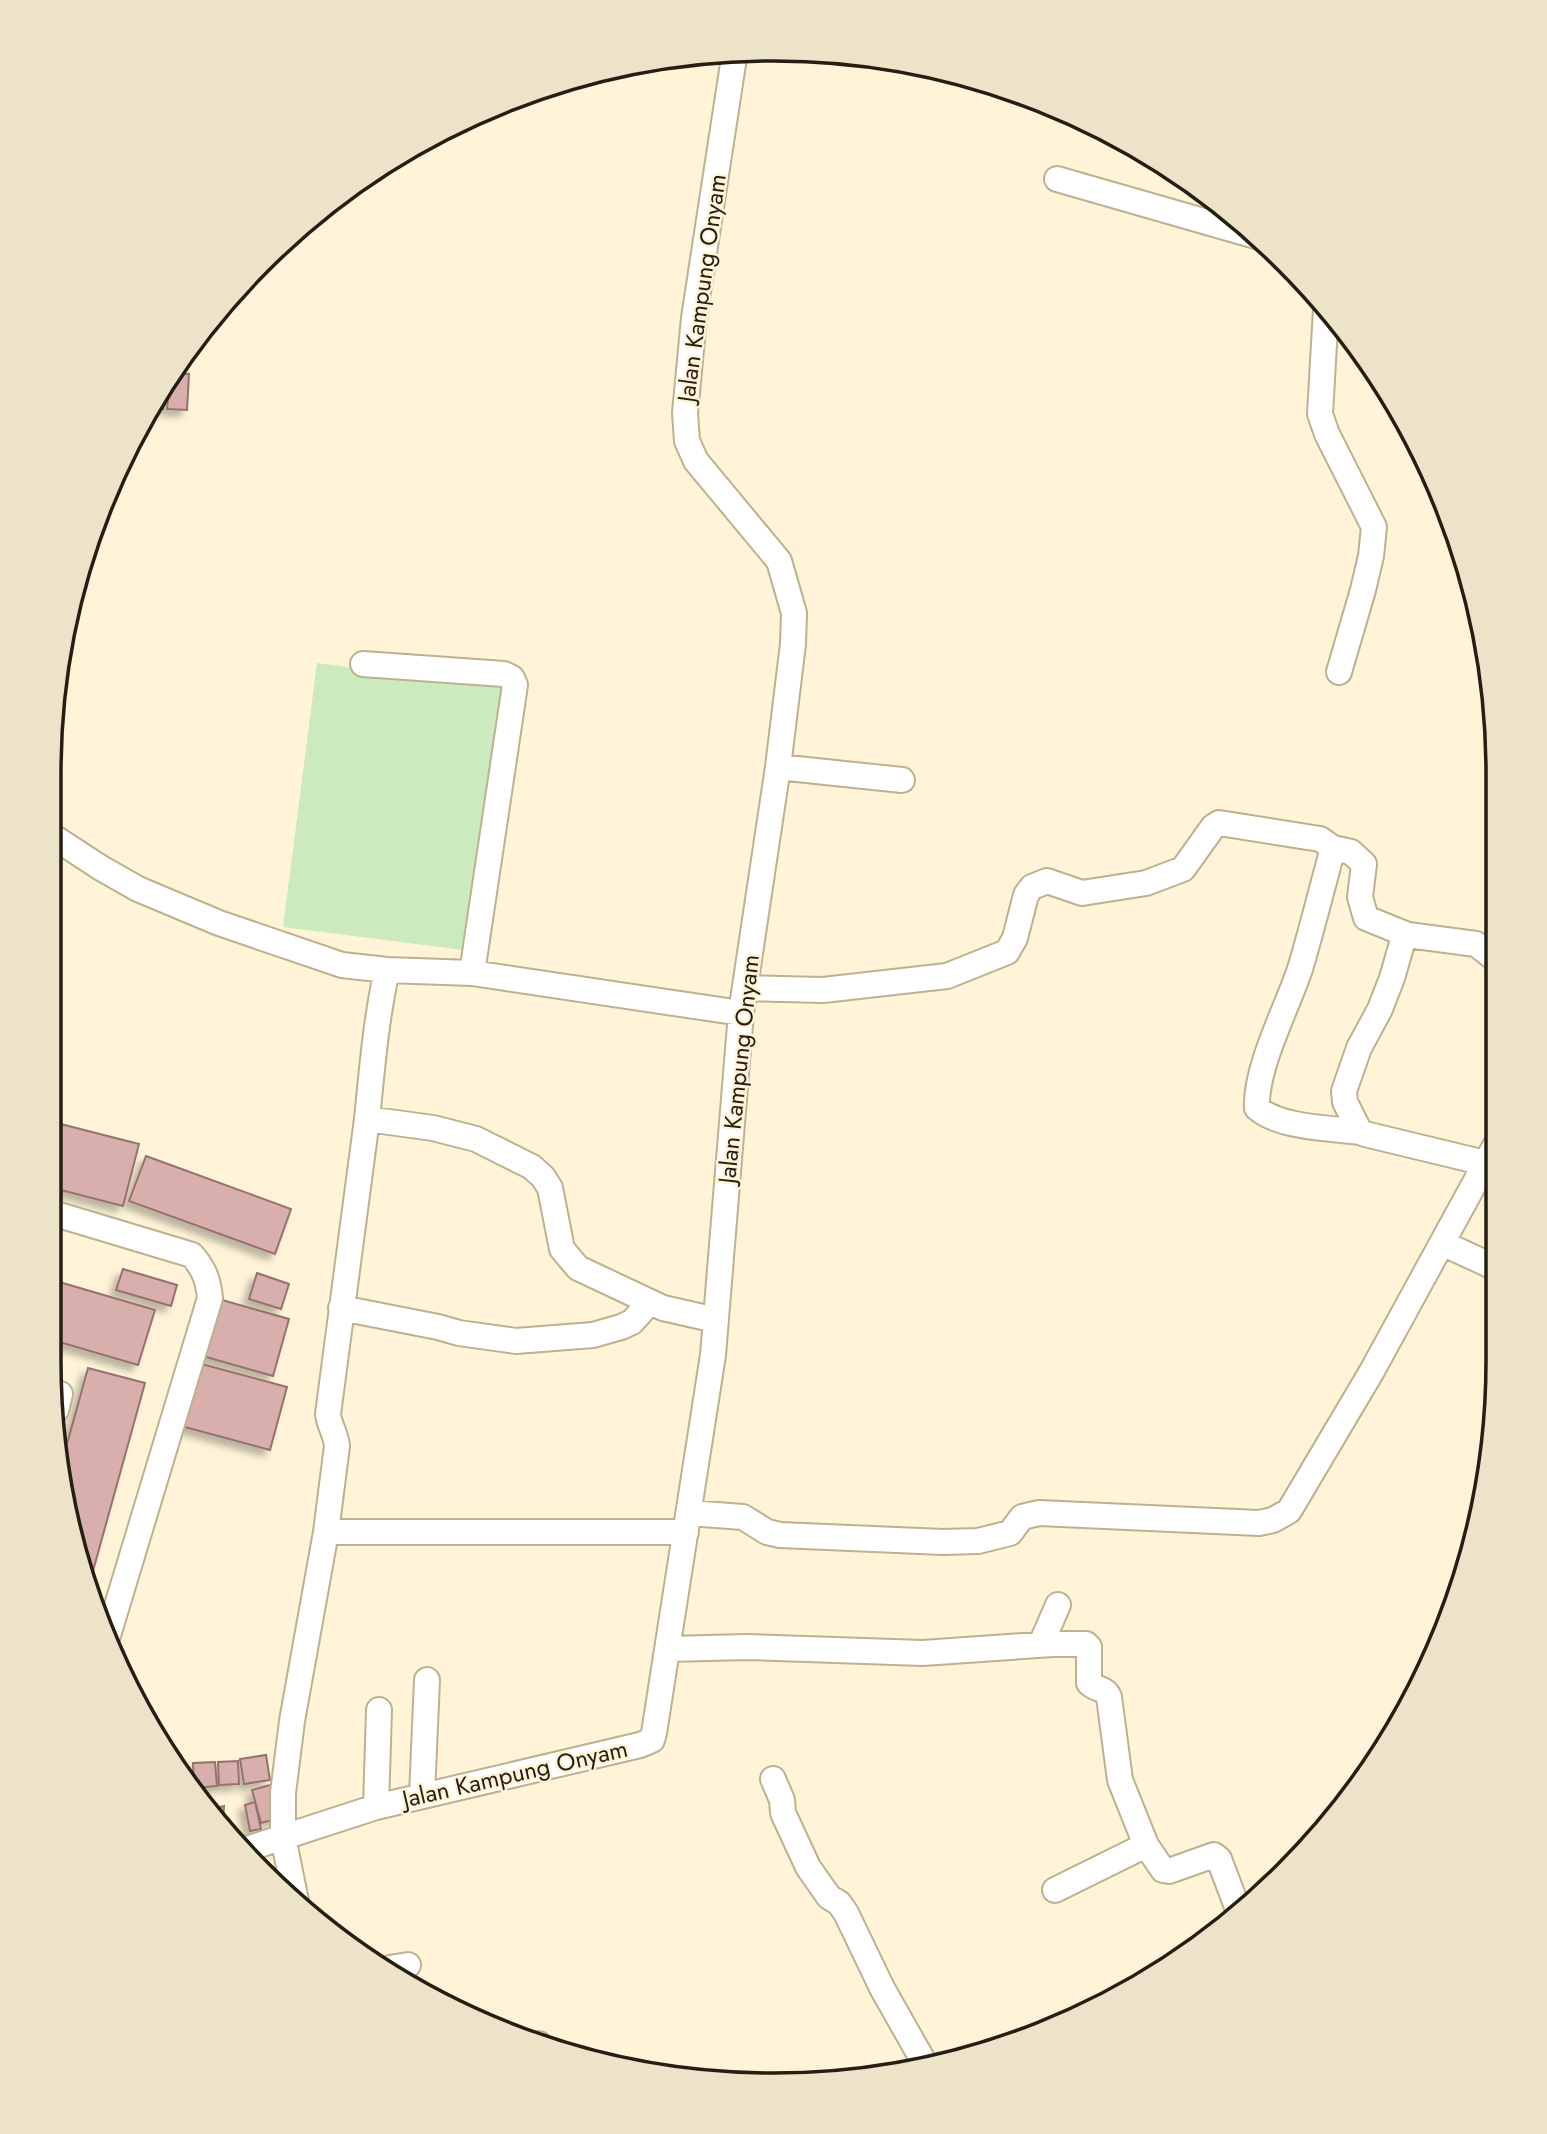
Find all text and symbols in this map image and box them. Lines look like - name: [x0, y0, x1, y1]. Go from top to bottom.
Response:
- street label: Jalan Kampung Onyam: [668, 172, 735, 407]
- street label: Jalan Kampung Onyam: [709, 953, 768, 1188]
- street label: Jalan Kampung Onyam: [396, 1731, 631, 1817]

